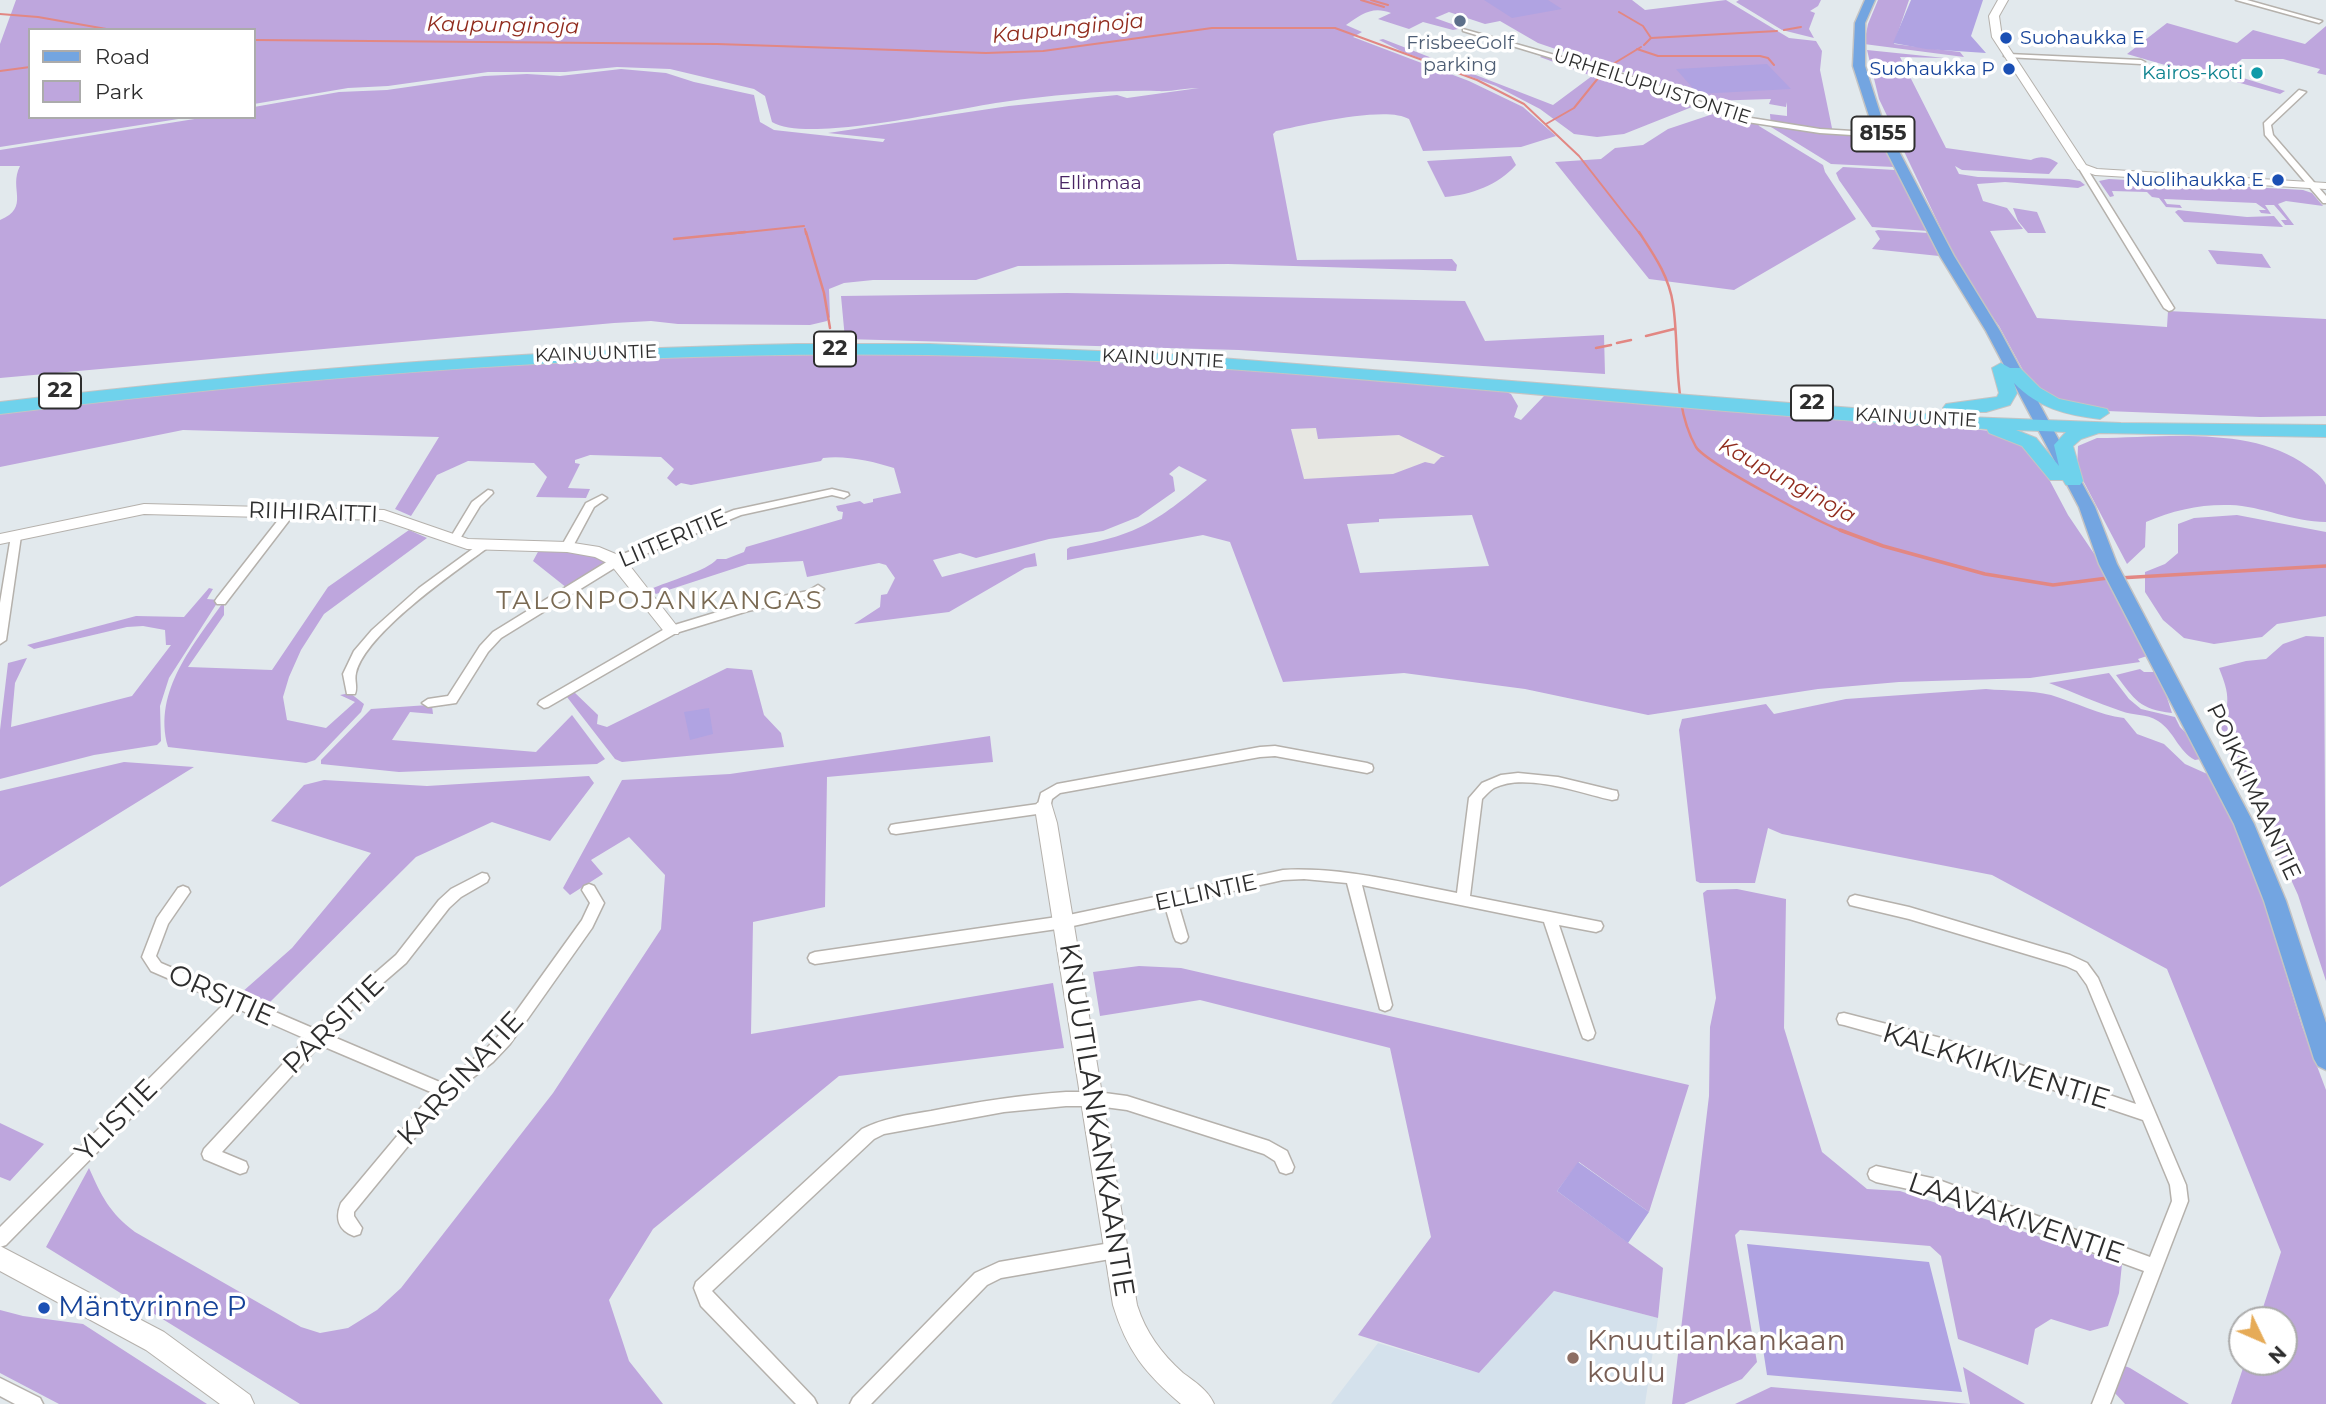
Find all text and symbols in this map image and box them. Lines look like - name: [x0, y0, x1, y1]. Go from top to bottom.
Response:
- water label: Kaupunginoja: [991, 8, 1145, 50]
- water label: Kaupunginoja: [426, 12, 580, 40]
- marker: FrisbeeGolf parking: [1452, 13, 1468, 29]
- place label: Suohaukka E: [2020, 27, 2145, 49]
- legend: [28, 28, 256, 119]
- marker: Suohaukka E: [1998, 30, 2014, 46]
- place label: FrisbeeGolf parking: [1406, 32, 1514, 76]
- text: Road: [95, 44, 150, 69]
- street label: URHEILUPUISTONTIE: [1551, 44, 1753, 130]
- place label: Suohaukka P: [1869, 58, 1995, 80]
- marker: Suohaukka P: [2001, 61, 2017, 77]
- place label: Kairos-koti: [2142, 62, 2243, 84]
- marker: Kairos-koti: [2249, 65, 2265, 81]
- text: Park: [95, 79, 143, 104]
- road number: 8155: [1852, 116, 1914, 152]
- place label: Nuolihaukka E: [2125, 169, 2264, 191]
- park label: Ellinmaa: [1058, 172, 1142, 194]
- marker: Nuolihaukka E: [2270, 172, 2286, 188]
- road number: 22: [814, 332, 856, 366]
- street label: KAINUUNTIE: [534, 340, 658, 368]
- street label: KAINUUNTIE: [1101, 344, 1225, 374]
- road number: 22: [39, 374, 81, 408]
- road number: 22: [1791, 386, 1833, 420]
- street label: KAINUUNTIE: [1854, 403, 1978, 433]
- water label: Kaupunginoja: [1714, 433, 1860, 529]
- street label: RIIHIRAITTI: [248, 497, 378, 529]
- street label: LIITERITIE: [615, 504, 731, 574]
- district label: TALONPOJANKANGAS: [498, 585, 822, 617]
- street label: POIKKIMAANTIE: [2200, 699, 2306, 885]
- street label: ELLINTIE: [1152, 869, 1260, 917]
- street label: KNUUTILANKANKAANTIE: [1051, 941, 1141, 1299]
- street label: ORSITIE: [163, 958, 279, 1034]
- street label: PARSITIE: [276, 968, 392, 1082]
- street label: KARSINATIE: [391, 1005, 531, 1153]
- street label: KALKKIKIVENTIE: [1878, 1016, 2114, 1118]
- street label: YLISTIE: [69, 1073, 165, 1169]
- street label: LAAVAKIVENTIE: [1904, 1166, 2128, 1272]
- place label: Mäntyrinne P: [58, 1291, 246, 1325]
- marker: Mäntyrinne P: [36, 1300, 52, 1316]
- north arrow: [2228, 1306, 2298, 1376]
- place label: Knuutilankankaan koulu: [1587, 1325, 1845, 1391]
- text: N: [2263, 1341, 2291, 1368]
- marker: Knuutilankankaan koulu: [1565, 1350, 1581, 1366]

